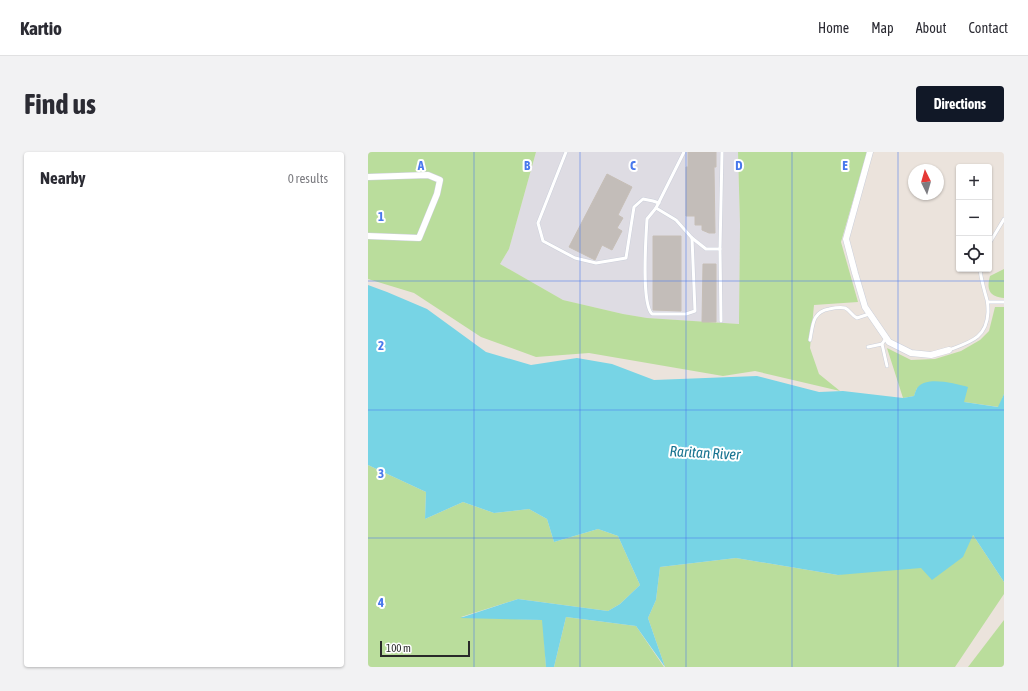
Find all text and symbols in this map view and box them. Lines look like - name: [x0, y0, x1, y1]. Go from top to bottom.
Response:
- text: Kartio: [20, 17, 62, 39]
- text: Home: [818, 20, 849, 36]
- text: Map: [871, 20, 894, 36]
- text: About: [916, 20, 947, 36]
- text: Contact: [969, 20, 1008, 36]
- button: Directions: [916, 86, 1004, 122]
- text: Find us: [24, 88, 96, 120]
- text: A: [417, 158, 425, 173]
- text: B: [524, 158, 531, 173]
- text: C: [630, 158, 636, 173]
- text: D: [735, 158, 743, 173]
- text: E: [842, 158, 848, 173]
- north arrow: [908, 164, 944, 200]
- map controls: [956, 164, 992, 272]
- button: +: [956, 164, 992, 200]
- text: Nearby: [40, 168, 86, 188]
- text: 0 results: [288, 171, 328, 186]
- button: −: [956, 200, 992, 236]
- text: 1: [378, 209, 384, 224]
- button: locate: [956, 236, 992, 272]
- text: 2: [378, 338, 384, 353]
- water label: Raritan River: [669, 442, 742, 463]
- text: 3: [378, 466, 384, 481]
- text: 4: [377, 595, 384, 610]
- scale bar: [380, 639, 470, 658]
- text: 100 m: [386, 642, 411, 654]

